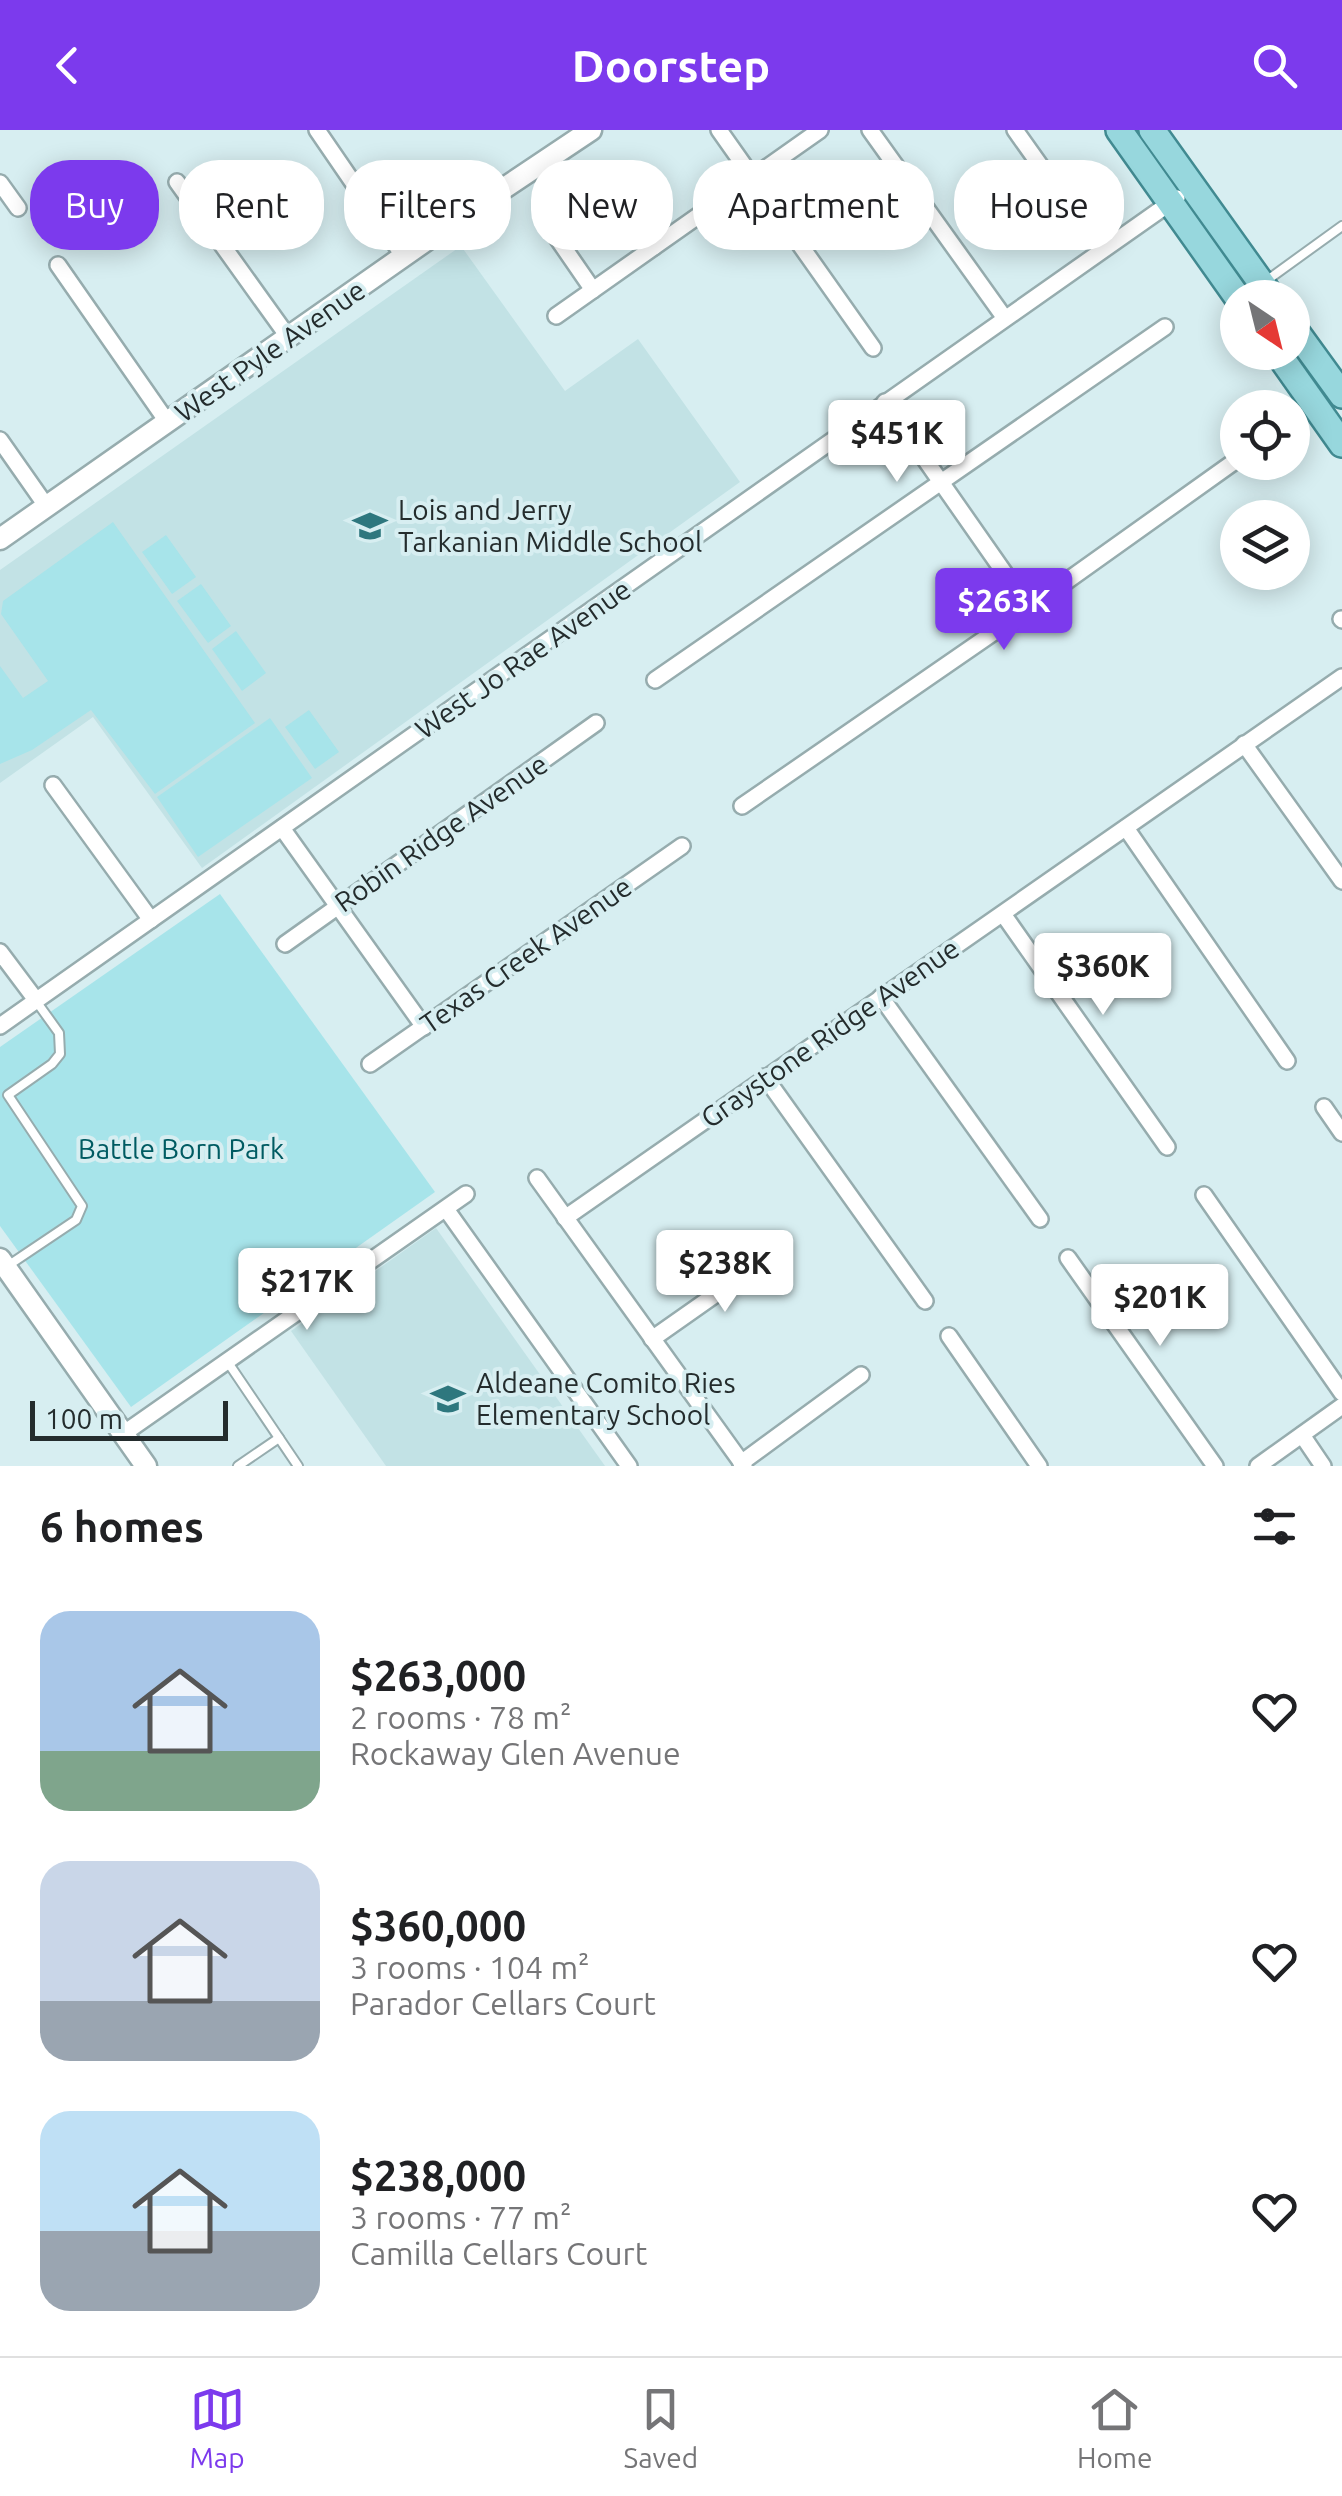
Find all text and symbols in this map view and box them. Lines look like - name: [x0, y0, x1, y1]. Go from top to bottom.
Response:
- icon: back: [40, 38, 95, 93]
- icon: search: [1247, 38, 1302, 93]
- text: Doorstep: [572, 40, 770, 91]
- chip: Buy: [30, 160, 159, 250]
- chip: Rent: [179, 160, 324, 250]
- chip: Filters: [344, 160, 511, 250]
- chip: New: [531, 160, 673, 250]
- chip: Apartment: [693, 160, 934, 250]
- chip: House: [954, 160, 1124, 250]
- street label: West Pyle Avenue: [169, 273, 371, 428]
- north arrow: [1220, 280, 1310, 370]
- map controls: [1220, 280, 1310, 590]
- button: locate: [1220, 390, 1310, 480]
- pin: $451K: [827, 400, 967, 485]
- text: $451K: [850, 414, 944, 450]
- place label: Lois and Jerry Tarkanian Middle School: [398, 494, 702, 557]
- button: layers: [1220, 500, 1310, 590]
- school or university icon: Lois and Jerry Tarkanian Middle School: [351, 507, 389, 545]
- pin: $263K: [934, 568, 1074, 653]
- street label: West Jo Rae Avenue: [409, 573, 636, 744]
- text: $263K: [957, 582, 1051, 618]
- street label: Robin Ridge Avenue: [328, 748, 553, 918]
- street label: Texas Creek Avenue: [414, 870, 637, 1039]
- street label: Graystone Ridge Avenue: [695, 932, 964, 1133]
- pin: $360K: [1033, 933, 1173, 1018]
- text: $360K: [1056, 947, 1150, 983]
- park label: Battle Born Park: [78, 1133, 284, 1164]
- pin: $238K: [655, 1230, 795, 1315]
- text: $238K: [678, 1244, 772, 1280]
- pin: $217K: [237, 1248, 377, 1333]
- text: $217K: [260, 1262, 354, 1298]
- pin: $201K: [1090, 1264, 1230, 1349]
- text: $201K: [1113, 1278, 1207, 1314]
- place label: Aldeane Comito Ries Elementary School: [476, 1367, 736, 1430]
- school or university icon: Aldeane Comito Ries Elementary School: [429, 1380, 467, 1418]
- scale bar: [30, 1396, 228, 1440]
- text: 100 m: [45, 1403, 123, 1434]
- icon: filters: [1247, 1499, 1302, 1554]
- text: 6 homes: [40, 1503, 204, 1550]
- icon: home: [120, 1651, 240, 1771]
- text: $263,000: [350, 1652, 526, 1699]
- icon: heart: [1247, 1684, 1302, 1739]
- text: 2 rooms · 78 m²: [350, 1699, 571, 1735]
- text: Rockaway Glen Avenue: [350, 1735, 681, 1771]
- icon: home: [120, 1901, 240, 2021]
- text: $360,000: [350, 1902, 526, 1949]
- icon: heart: [1247, 1934, 1302, 1989]
- text: 3 rooms · 104 m²: [350, 1949, 590, 1985]
- text: Parador Cellars Court: [350, 1985, 656, 2021]
- icon: home: [120, 2151, 240, 2271]
- text: $238,000: [350, 2152, 526, 2199]
- icon: heart: [1247, 2184, 1302, 2239]
- text: 3 rooms · 77 m²: [350, 2199, 571, 2235]
- text: Camilla Cellars Court: [350, 2235, 647, 2271]
- tab: Map: [189, 2382, 245, 2473]
- tab: Saved: [624, 2382, 698, 2473]
- tab: Home: [1077, 2382, 1153, 2473]

